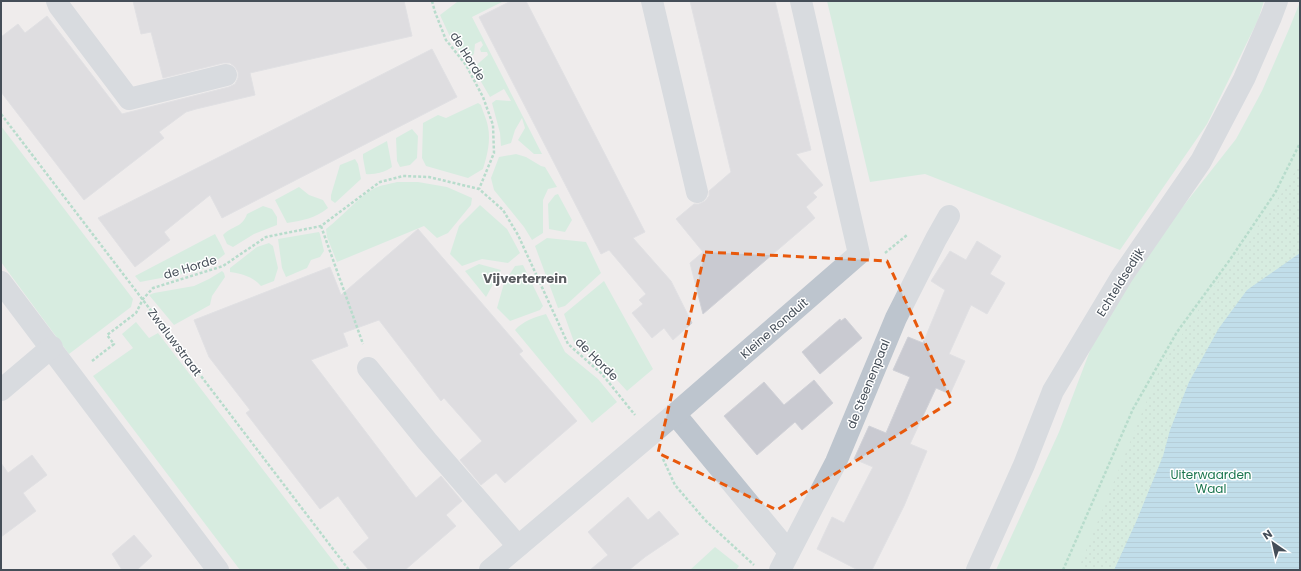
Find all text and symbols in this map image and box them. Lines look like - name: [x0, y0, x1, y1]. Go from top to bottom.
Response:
- street label: de Horde: [446, 28, 490, 84]
- street label: Echteldsedijk: [1092, 244, 1148, 320]
- street label: de Horde: [161, 251, 219, 283]
- district label: Vijverterrein: [483, 269, 567, 288]
- street label: Kleine Ronduit: [736, 294, 812, 362]
- street label: Zwaluwstraat: [144, 305, 206, 379]
- street label: de Horde: [572, 334, 622, 384]
- street label: de Steenenpaal: [842, 337, 894, 431]
- park label: Uiterwaarden Waal: [1170, 466, 1252, 497]
- north arrow: [1253, 523, 1293, 563]
- text: N: [1260, 526, 1275, 544]

